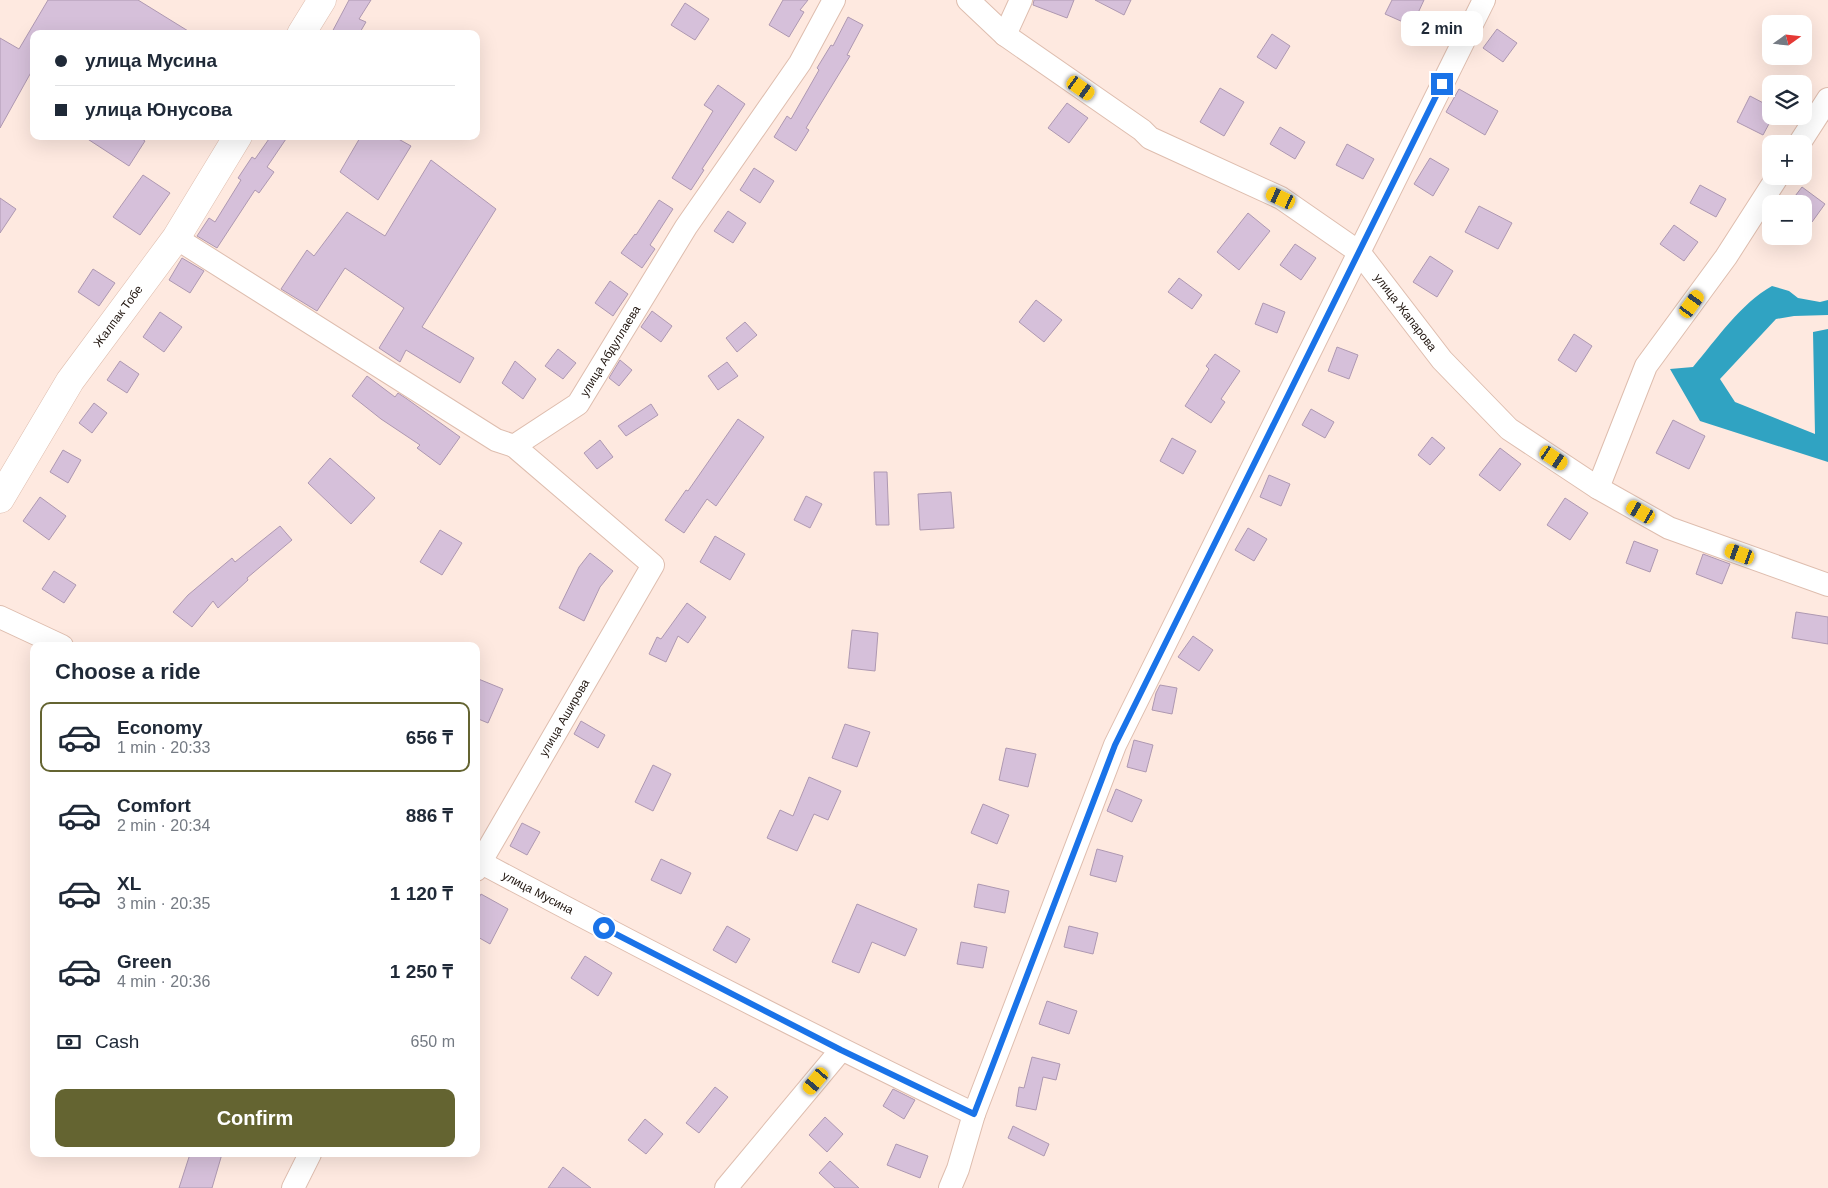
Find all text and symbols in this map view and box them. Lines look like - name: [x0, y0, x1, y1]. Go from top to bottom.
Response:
- callout: 2 min: [1401, 12, 1483, 46]
- north arrow: [1762, 15, 1812, 65]
- map controls: [1762, 15, 1812, 245]
- text: 2 min: [1421, 20, 1463, 37]
- text: улица Мусина: [85, 50, 217, 71]
- car: [1064, 73, 1097, 103]
- route end: [1431, 73, 1453, 95]
- button: layers: [1762, 75, 1812, 125]
- text: улица Юнусова: [85, 99, 232, 120]
- button: +: [1762, 135, 1812, 185]
- car: [1264, 185, 1297, 211]
- button: −: [1762, 195, 1812, 245]
- street label: улица Жапарова: [1371, 271, 1440, 354]
- street label: Жалпак Тобе: [91, 282, 146, 350]
- car: [1677, 287, 1706, 321]
- street label: улица Абдуллаева: [577, 303, 644, 399]
- car: [1537, 443, 1570, 473]
- car: [1624, 498, 1657, 526]
- car: [1723, 542, 1756, 566]
- text: Choose a ride: [55, 659, 200, 684]
- street label: улица Аширова: [536, 676, 592, 759]
- icon: car: [57, 715, 102, 760]
- text: Economy: [117, 717, 203, 738]
- text: 656 ₸: [406, 727, 453, 748]
- text: 1 min · 20:33: [117, 739, 210, 756]
- icon: car: [57, 793, 102, 838]
- text: Comfort: [117, 795, 191, 816]
- text: 886 ₸: [406, 805, 453, 826]
- text: 2 min · 20:34: [117, 817, 210, 834]
- street label: улица Мусина: [500, 868, 576, 917]
- icon: car: [57, 871, 102, 916]
- text: XL: [117, 873, 141, 894]
- text: 1 120 ₸: [390, 883, 453, 904]
- text: 3 min · 20:35: [117, 895, 210, 912]
- route start: [593, 917, 615, 939]
- icon: car: [57, 949, 102, 994]
- text: Green: [117, 951, 172, 972]
- text: 1 250 ₸: [390, 961, 453, 982]
- text: 4 min · 20:36: [117, 973, 210, 990]
- icon: cash: [55, 1028, 83, 1056]
- text: Cash: [95, 1031, 139, 1052]
- text: 650 m: [411, 1033, 455, 1050]
- car: [800, 1065, 831, 1097]
- button: Confirm: [55, 1089, 455, 1147]

